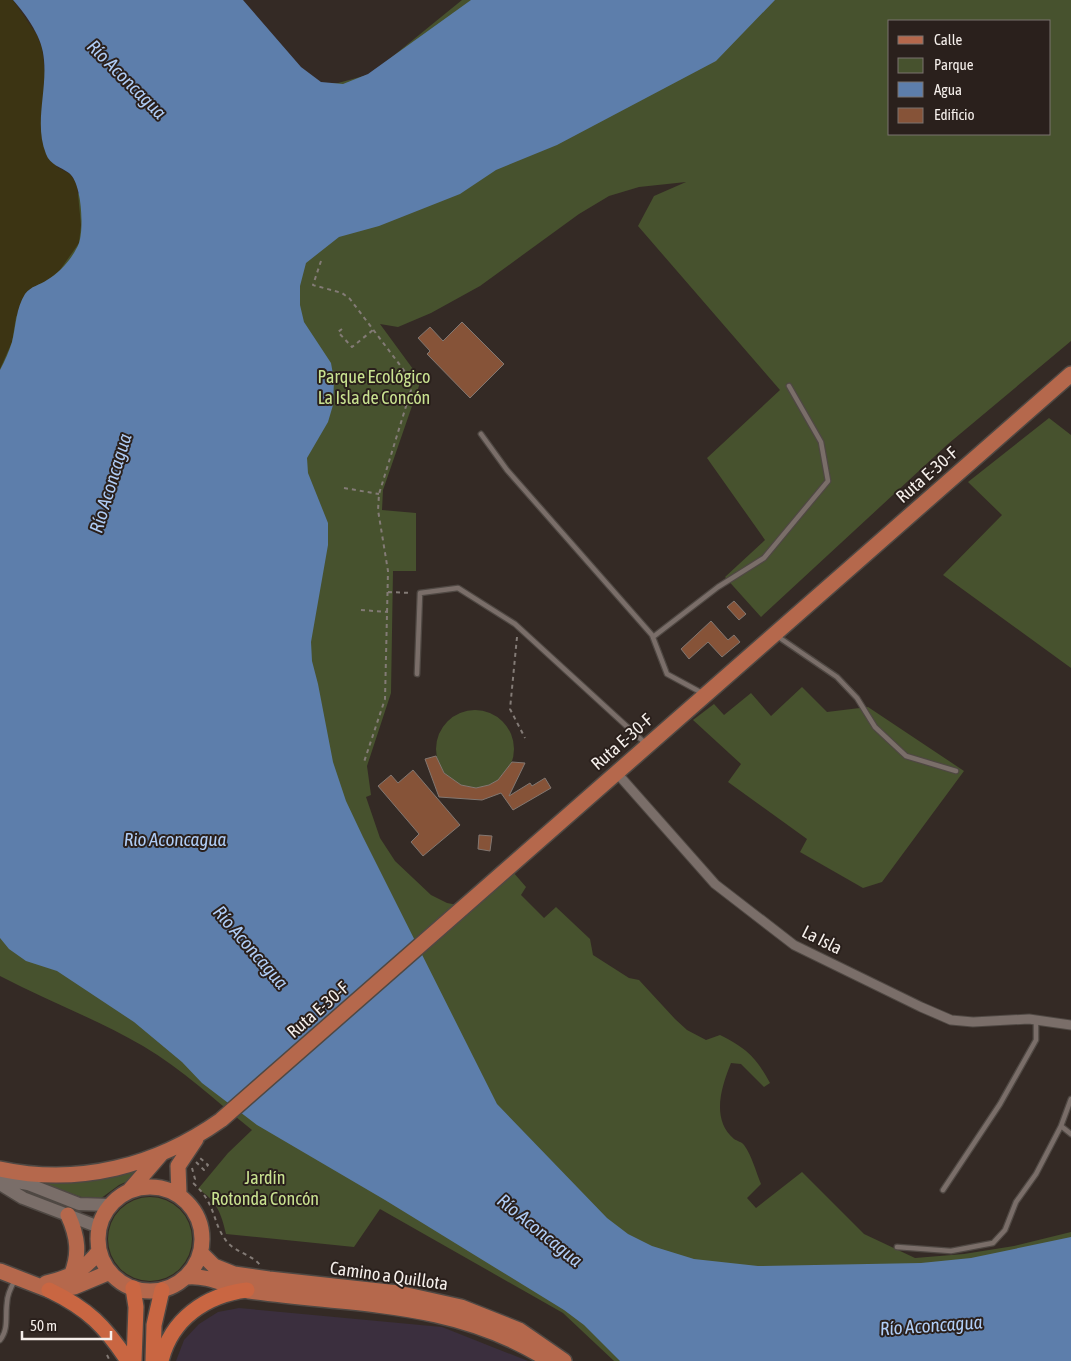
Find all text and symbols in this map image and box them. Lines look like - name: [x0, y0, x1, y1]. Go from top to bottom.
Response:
- legend: [888, 20, 1051, 135]
- text: Calle: [934, 31, 963, 48]
- water label: Río Aconcagua: [83, 35, 171, 123]
- text: Parque: [934, 56, 974, 73]
- text: Agua: [934, 81, 962, 98]
- text: Edificio: [934, 106, 975, 123]
- park label: Parque Ecológico La Isla de Concón: [318, 366, 430, 408]
- water label: Río Aconcagua: [84, 431, 136, 535]
- street label: Ruta E-30-F: [892, 442, 962, 507]
- street label: Ruta E-30-F: [587, 709, 657, 774]
- water label: Rio Aconcagua: [124, 828, 227, 850]
- water label: Río Aconcagua: [209, 901, 293, 993]
- street label: La Isla: [799, 921, 846, 958]
- street label: Ruta E-30-F: [283, 977, 353, 1042]
- park label: Jardín Rotonda Concón: [211, 1167, 319, 1209]
- water label: Río Aconcagua: [493, 1189, 587, 1271]
- street label: Camino a Quillota: [329, 1257, 449, 1294]
- scale bar: [22, 1308, 111, 1340]
- water label: Río Aconcagua: [879, 1310, 983, 1340]
- text: 50 m: [30, 1317, 57, 1334]

